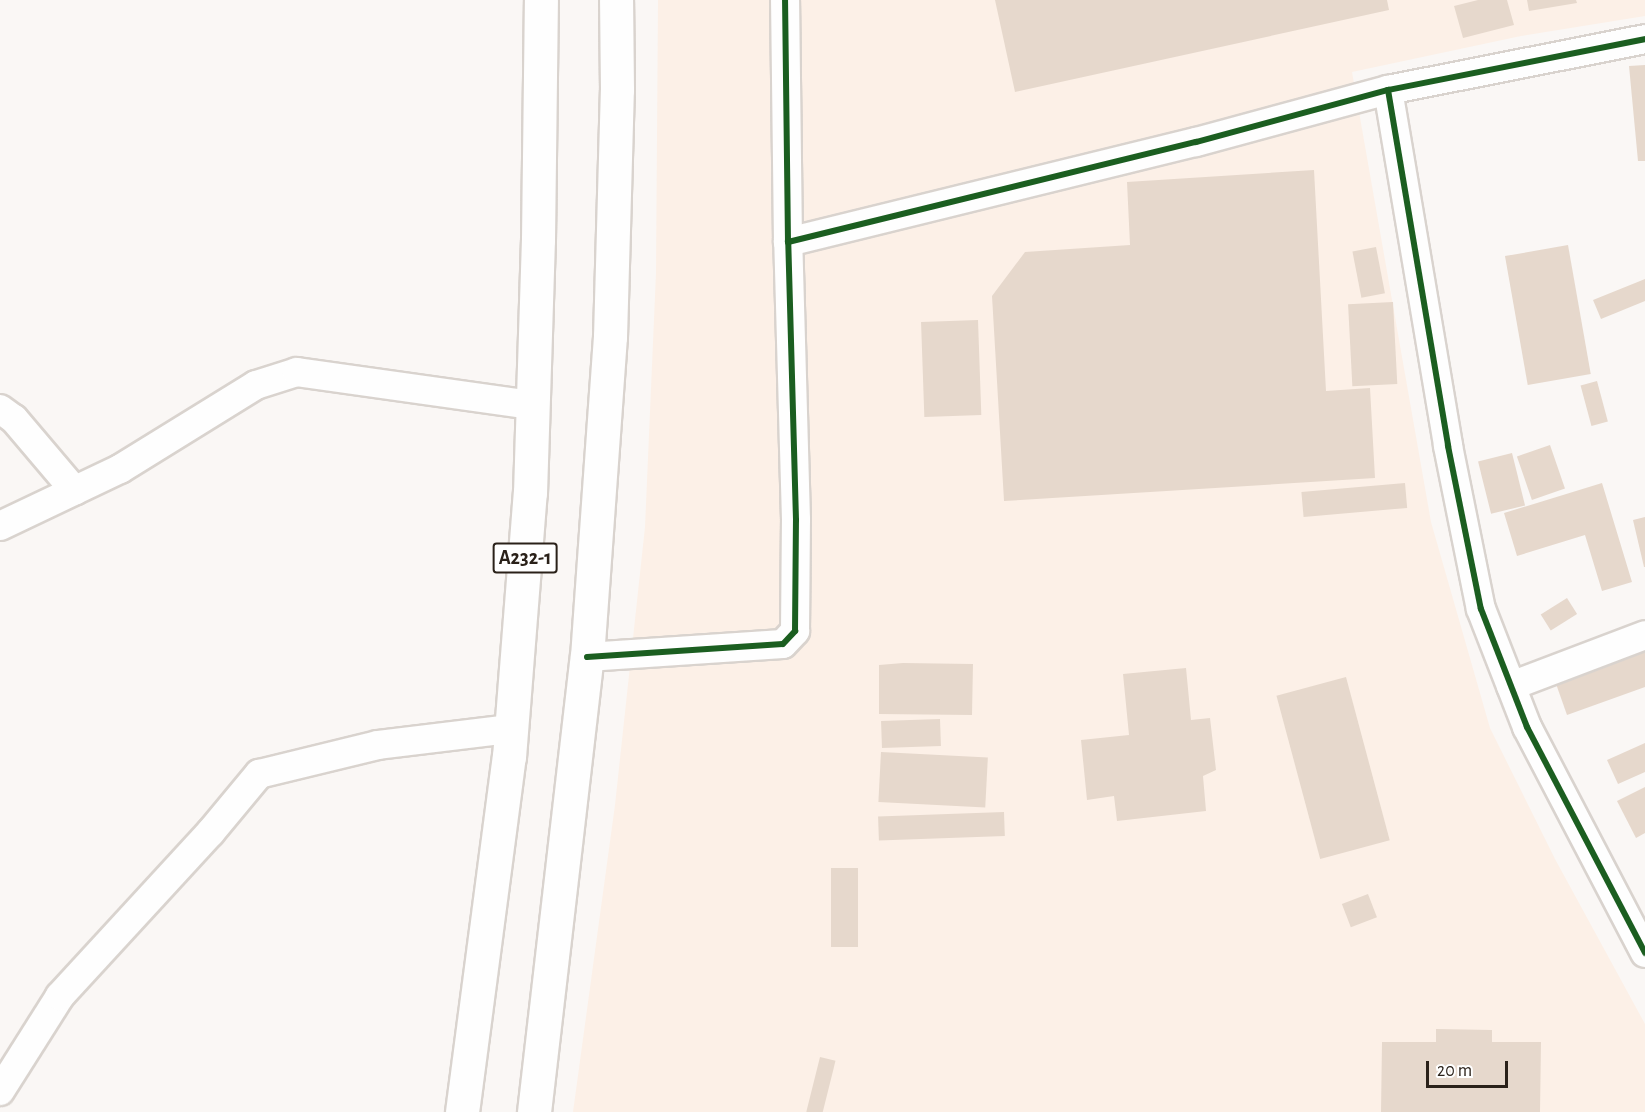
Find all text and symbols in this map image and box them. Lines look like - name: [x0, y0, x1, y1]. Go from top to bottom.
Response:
- road number: A232-1: [492, 541, 558, 575]
- scale bar: [1429, 1049, 1512, 1087]
- text: 20 m: [1437, 1062, 1472, 1080]

